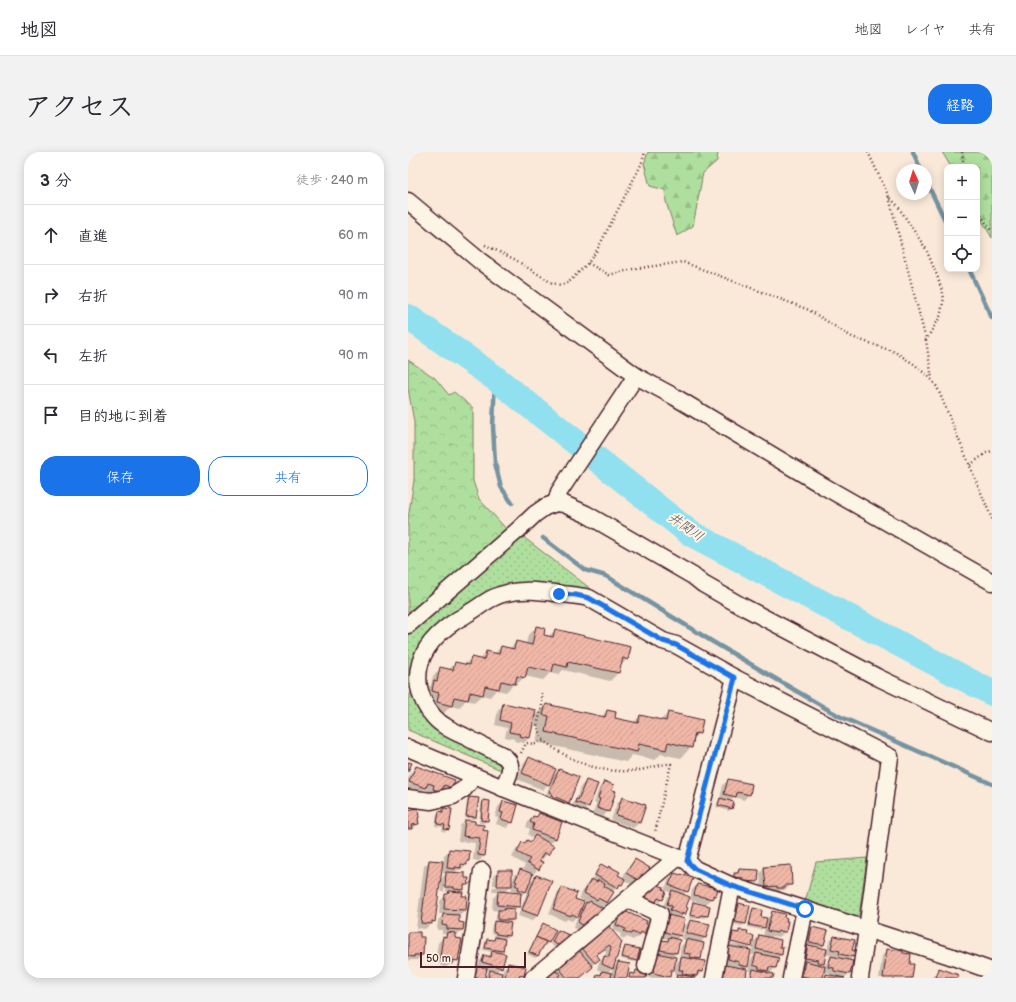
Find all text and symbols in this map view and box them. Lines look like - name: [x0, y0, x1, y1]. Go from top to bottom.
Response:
- text: 地図: [20, 19, 58, 42]
- text: 地図: [855, 21, 883, 38]
- text: レイヤ: [905, 21, 946, 38]
- text: 共有: [968, 21, 996, 38]
- button: 経路: [928, 84, 992, 124]
- text: アクセス: [24, 91, 134, 124]
- north arrow: [896, 164, 932, 200]
- map controls: [944, 164, 980, 272]
- button: +: [944, 164, 980, 200]
- text: 3 分: [40, 171, 72, 191]
- text: 徒歩 · 240 m: [296, 172, 368, 188]
- button: −: [944, 200, 980, 236]
- icon: ahead: [40, 224, 62, 246]
- text: 直進: [78, 227, 108, 246]
- text: 60 m: [338, 227, 368, 243]
- button: locate: [944, 236, 980, 272]
- icon: right: [40, 284, 62, 306]
- text: 右折: [78, 287, 108, 306]
- text: 90 m: [339, 287, 368, 303]
- icon: left: [40, 344, 62, 366]
- text: 左折: [78, 347, 108, 366]
- text: 90 m: [339, 347, 368, 363]
- icon: arrive: [40, 404, 62, 426]
- text: 目的地に到着: [78, 407, 168, 426]
- button: 保存: [40, 456, 200, 496]
- button: 共有: [208, 456, 368, 496]
- water label: 井関川: [665, 509, 707, 545]
- route end: [550, 585, 568, 603]
- route start: [796, 900, 814, 918]
- scale bar: [420, 950, 526, 969]
- text: 50 m: [426, 952, 451, 965]

